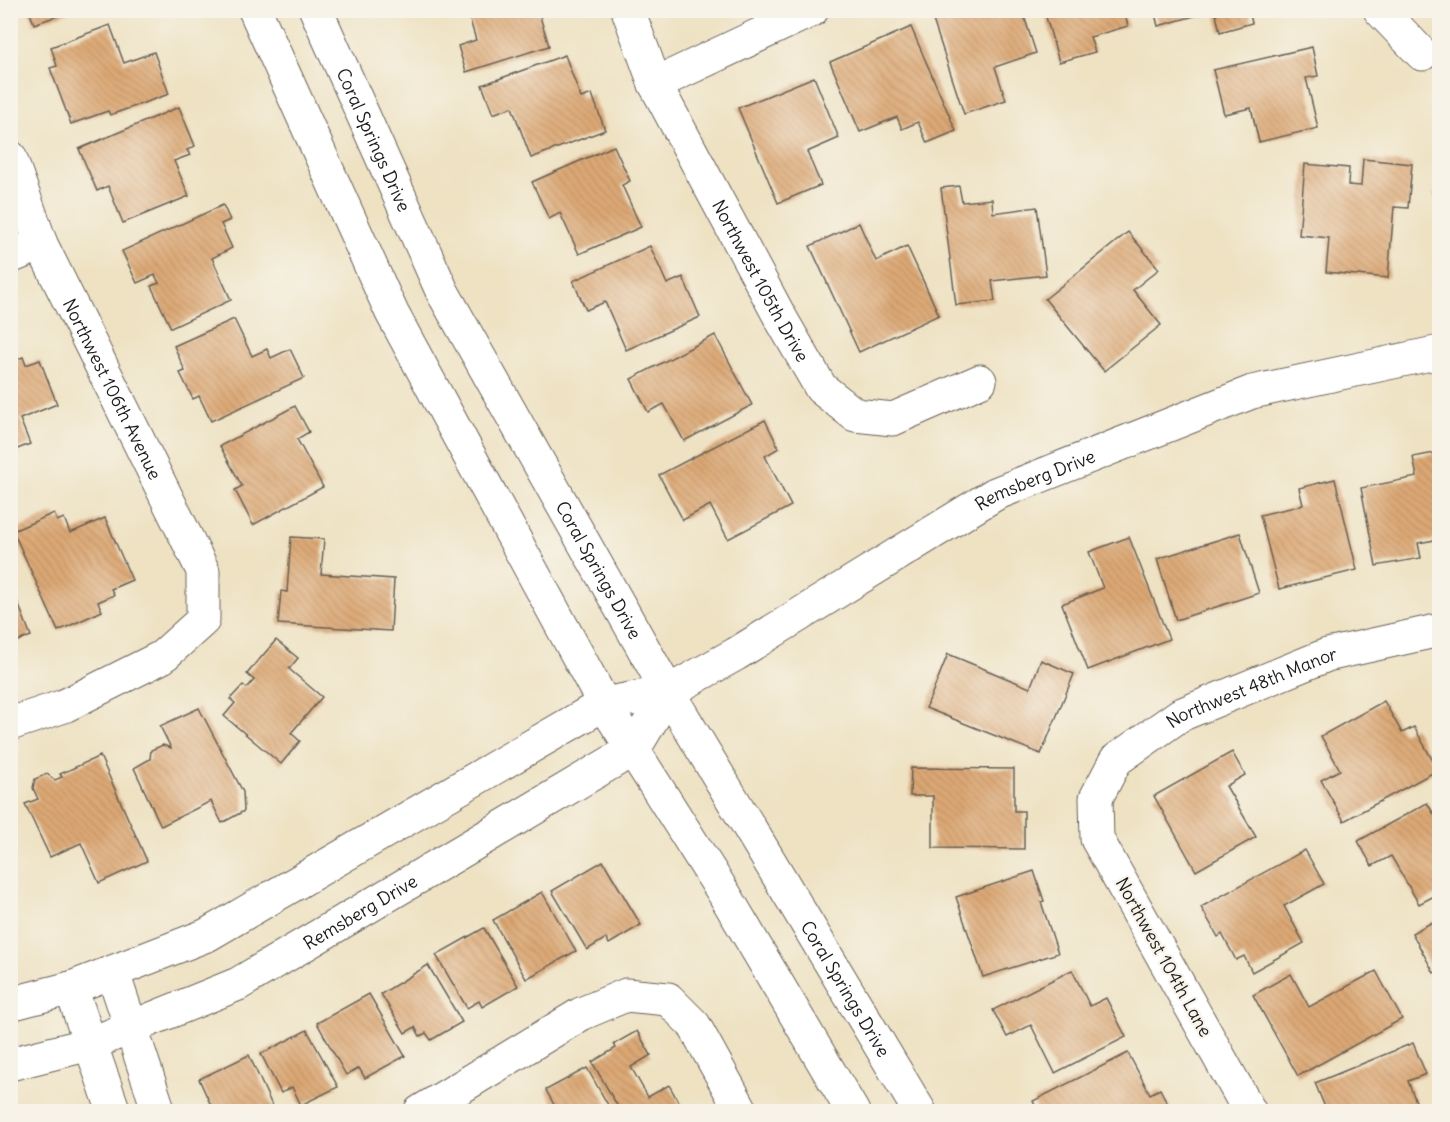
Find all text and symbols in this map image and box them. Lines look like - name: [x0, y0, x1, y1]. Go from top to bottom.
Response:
- street label: Coral Springs Drive: [332, 64, 416, 215]
- street label: Northwest 105th Drive: [708, 195, 815, 366]
- street label: Northwest 106th Avenue: [58, 295, 167, 483]
- street label: Remsberg Drive: [970, 444, 1098, 515]
- street label: Coral Springs Drive: [551, 497, 647, 643]
- street label: Northwest 48th Manor: [1161, 642, 1339, 733]
- street label: Remsberg Drive: [299, 869, 421, 954]
- street label: Northwest 104th Lane: [1111, 873, 1217, 1041]
- street label: Coral Springs Drive: [796, 916, 896, 1061]

